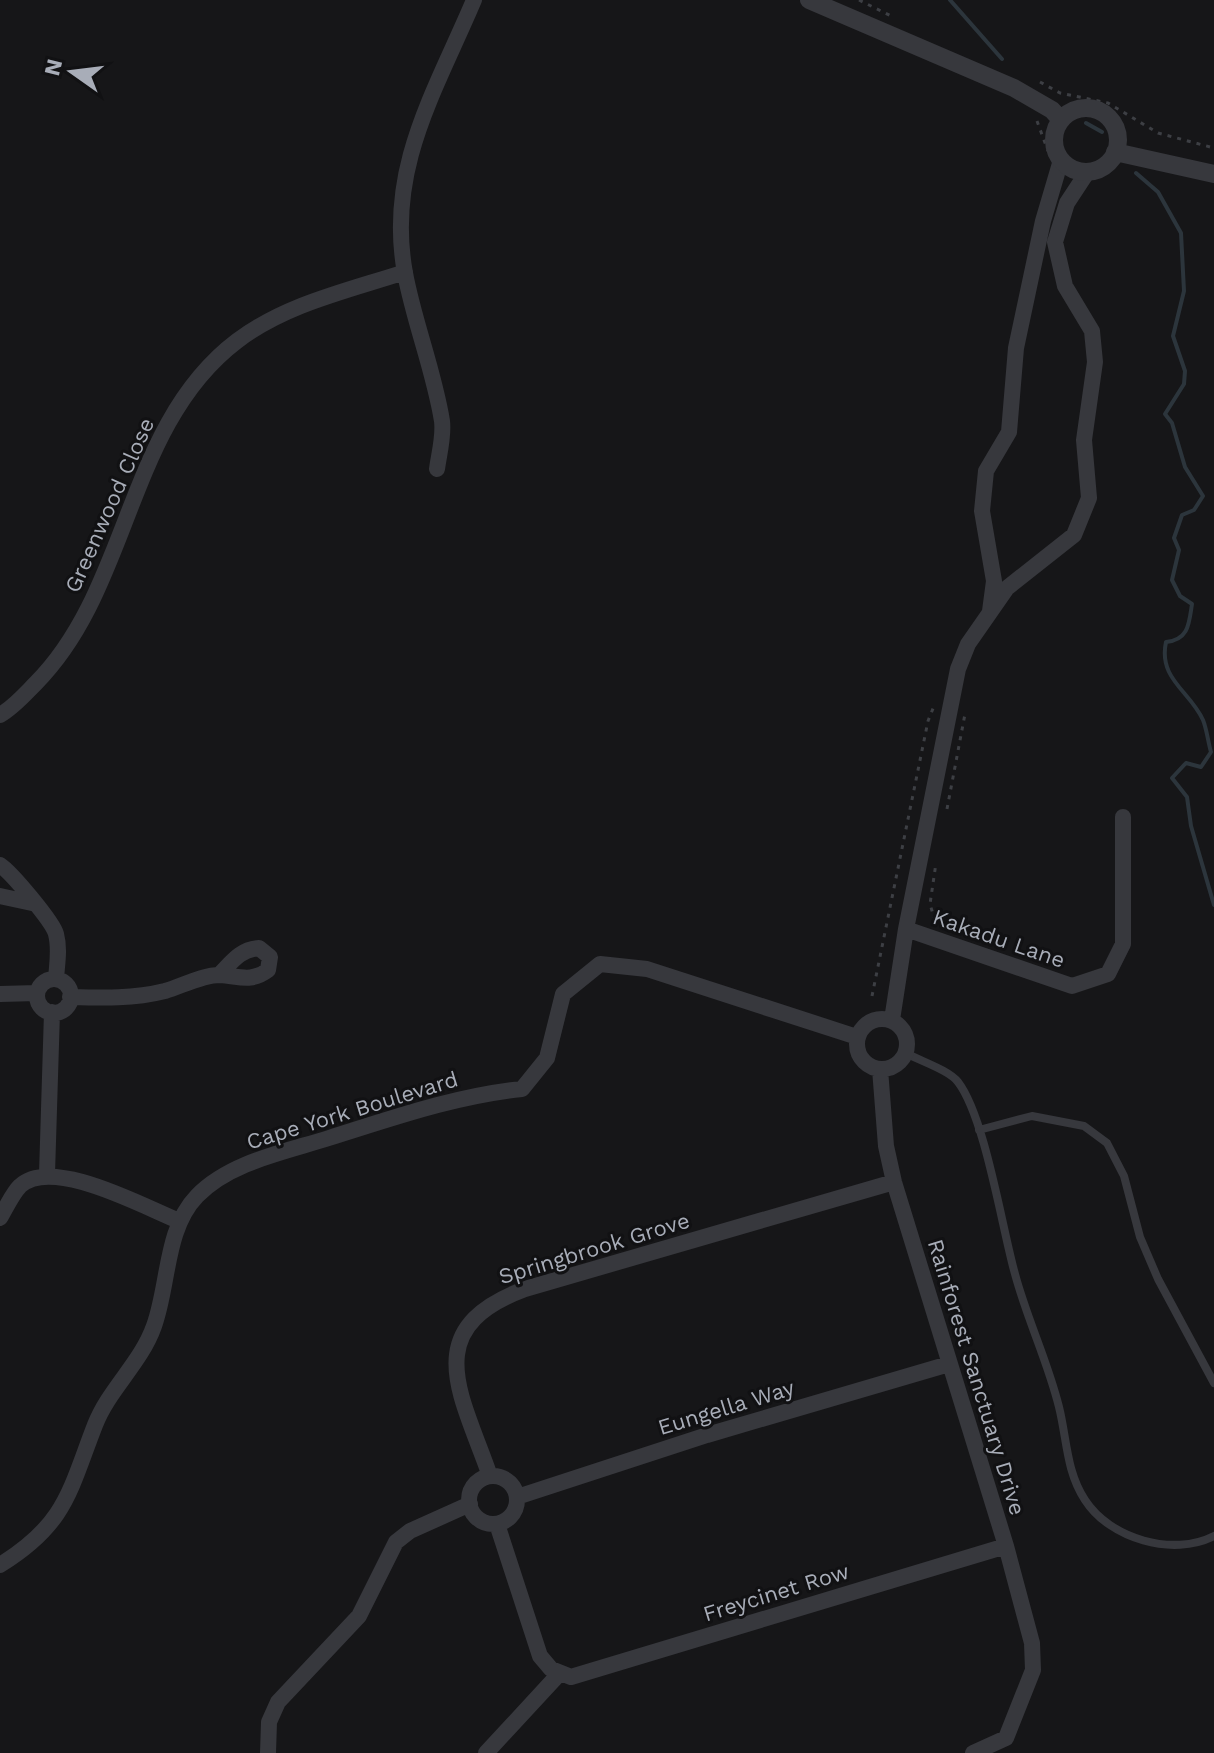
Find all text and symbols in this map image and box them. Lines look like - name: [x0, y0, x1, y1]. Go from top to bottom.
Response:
- north arrow: [32, 32, 112, 112]
- text: N: [39, 56, 67, 78]
- street label: Greenwood Close: [60, 414, 159, 596]
- street label: Kakadu Lane: [929, 904, 1068, 973]
- street label: Cape York Boulevard: [244, 1066, 461, 1155]
- street label: Springbrook Grove: [496, 1208, 693, 1289]
- street label: Rainforest Sanctuary Drive: [923, 1236, 1030, 1518]
- street label: Eungella Way: [655, 1375, 798, 1440]
- street label: Freycinet Row: [700, 1558, 852, 1627]

